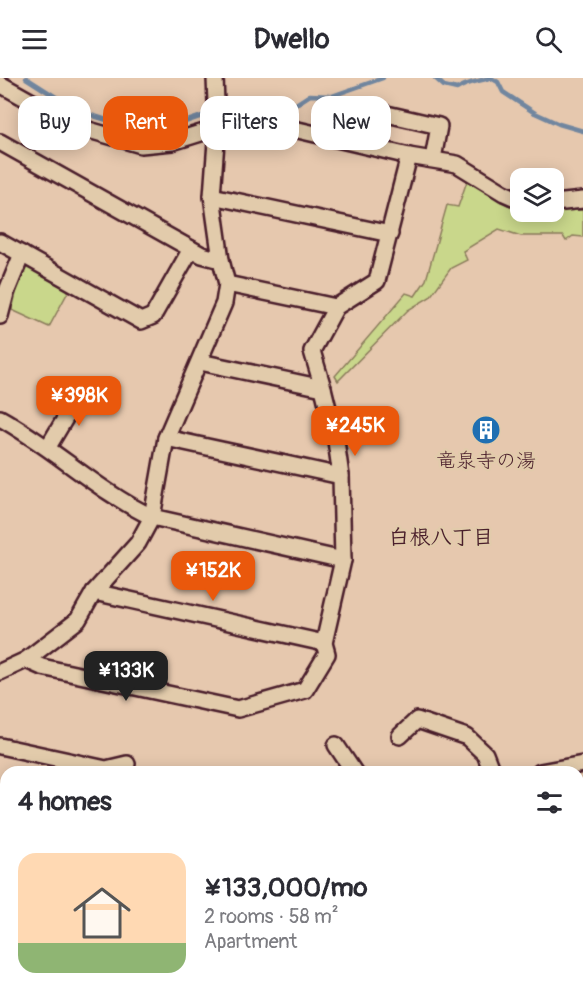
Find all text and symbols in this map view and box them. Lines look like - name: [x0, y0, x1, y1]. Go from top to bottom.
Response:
- icon: menu: [18, 23, 51, 56]
- text: Dwello: [254, 23, 329, 56]
- icon: search: [532, 23, 565, 56]
- chip: Buy: [18, 96, 91, 150]
- chip: Rent: [103, 96, 188, 150]
- chip: Filters: [200, 96, 299, 150]
- chip: New: [311, 96, 391, 150]
- map controls: [510, 168, 564, 222]
- button: layers: [510, 168, 564, 222]
- pin: ¥398K: [37, 376, 121, 427]
- text: ¥398K: [50, 383, 108, 408]
- pin: ¥245K: [313, 406, 397, 457]
- text: ¥245K: [325, 413, 385, 438]
- building icon: 竜泉寺の湯: [470, 414, 502, 446]
- place label: 竜泉寺の湯: [436, 448, 536, 473]
- district label: 白根八丁目: [389, 524, 494, 551]
- pin: ¥152K: [171, 551, 255, 602]
- text: ¥152K: [185, 558, 241, 583]
- pin: ¥133K: [84, 651, 168, 702]
- text: ¥133K: [98, 658, 154, 683]
- text: 4 homes: [18, 786, 112, 818]
- icon: filters: [533, 786, 566, 819]
- text: ¥133,000/mo: [204, 872, 368, 904]
- icon: home: [66, 877, 138, 949]
- text: 2 rooms · 58 m²: [204, 904, 339, 929]
- text: Apartment: [204, 929, 297, 954]

